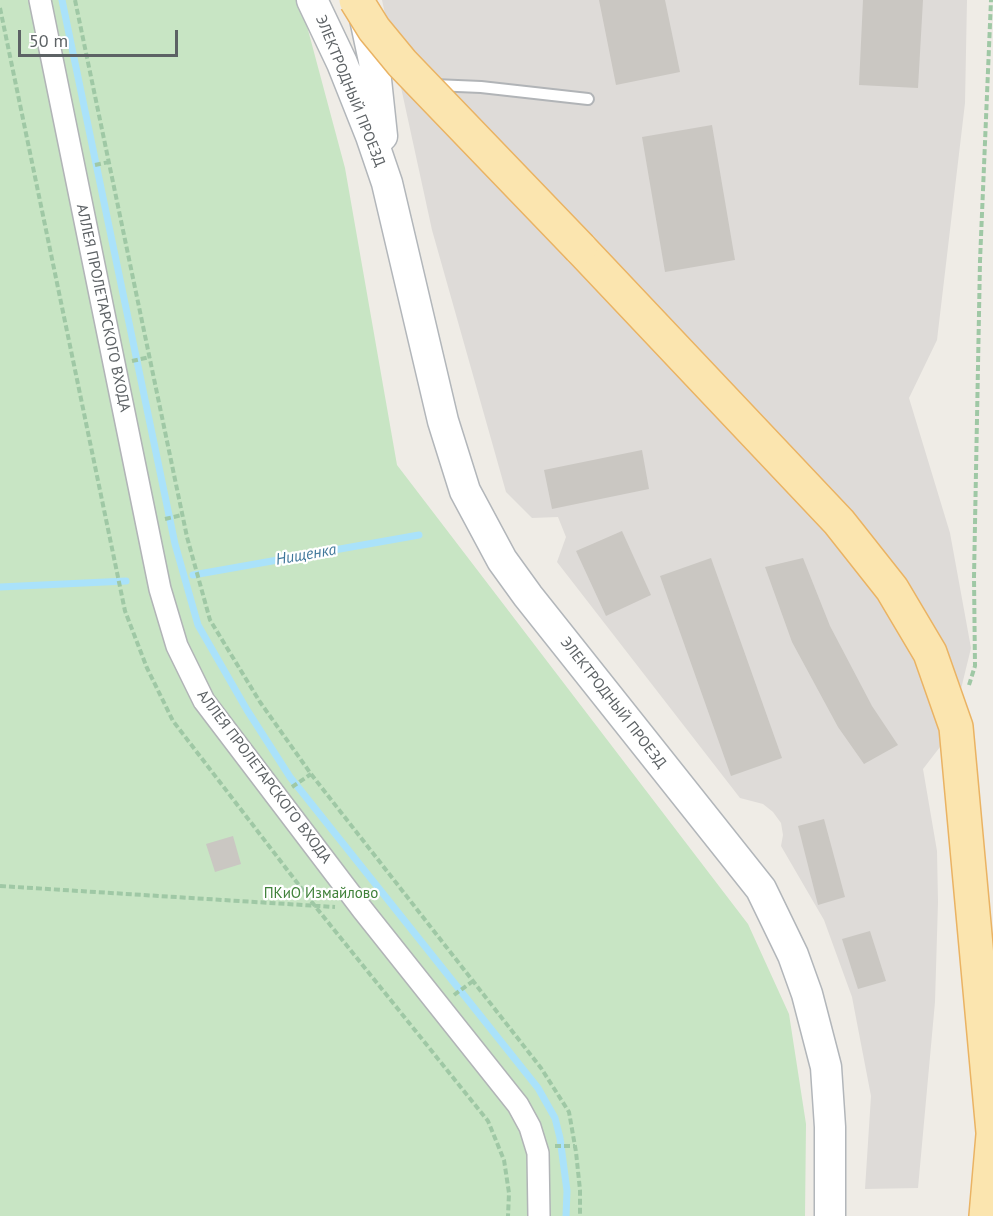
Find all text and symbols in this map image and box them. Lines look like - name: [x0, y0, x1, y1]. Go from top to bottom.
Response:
- street label: ЭЛЕКТРОДНЫЙ ПРОЕЗД: [311, 13, 389, 169]
- scale bar: [21, 18, 182, 56]
- text: 50 m: [29, 29, 68, 52]
- street label: АЛЛЕЯ ПРОЛЕТАРСКОГО ВХОДА: [72, 202, 134, 414]
- water label: Нищенка: [274, 540, 338, 570]
- street label: ЭЛЕКТРОДНЫЙ ПРОЕЗД: [556, 634, 670, 772]
- street label: АЛЛЕЯ ПРОЛЕТАРСКОГО ВХОДА: [193, 687, 335, 867]
- park label: ПКиО Измайлово: [264, 885, 378, 903]

